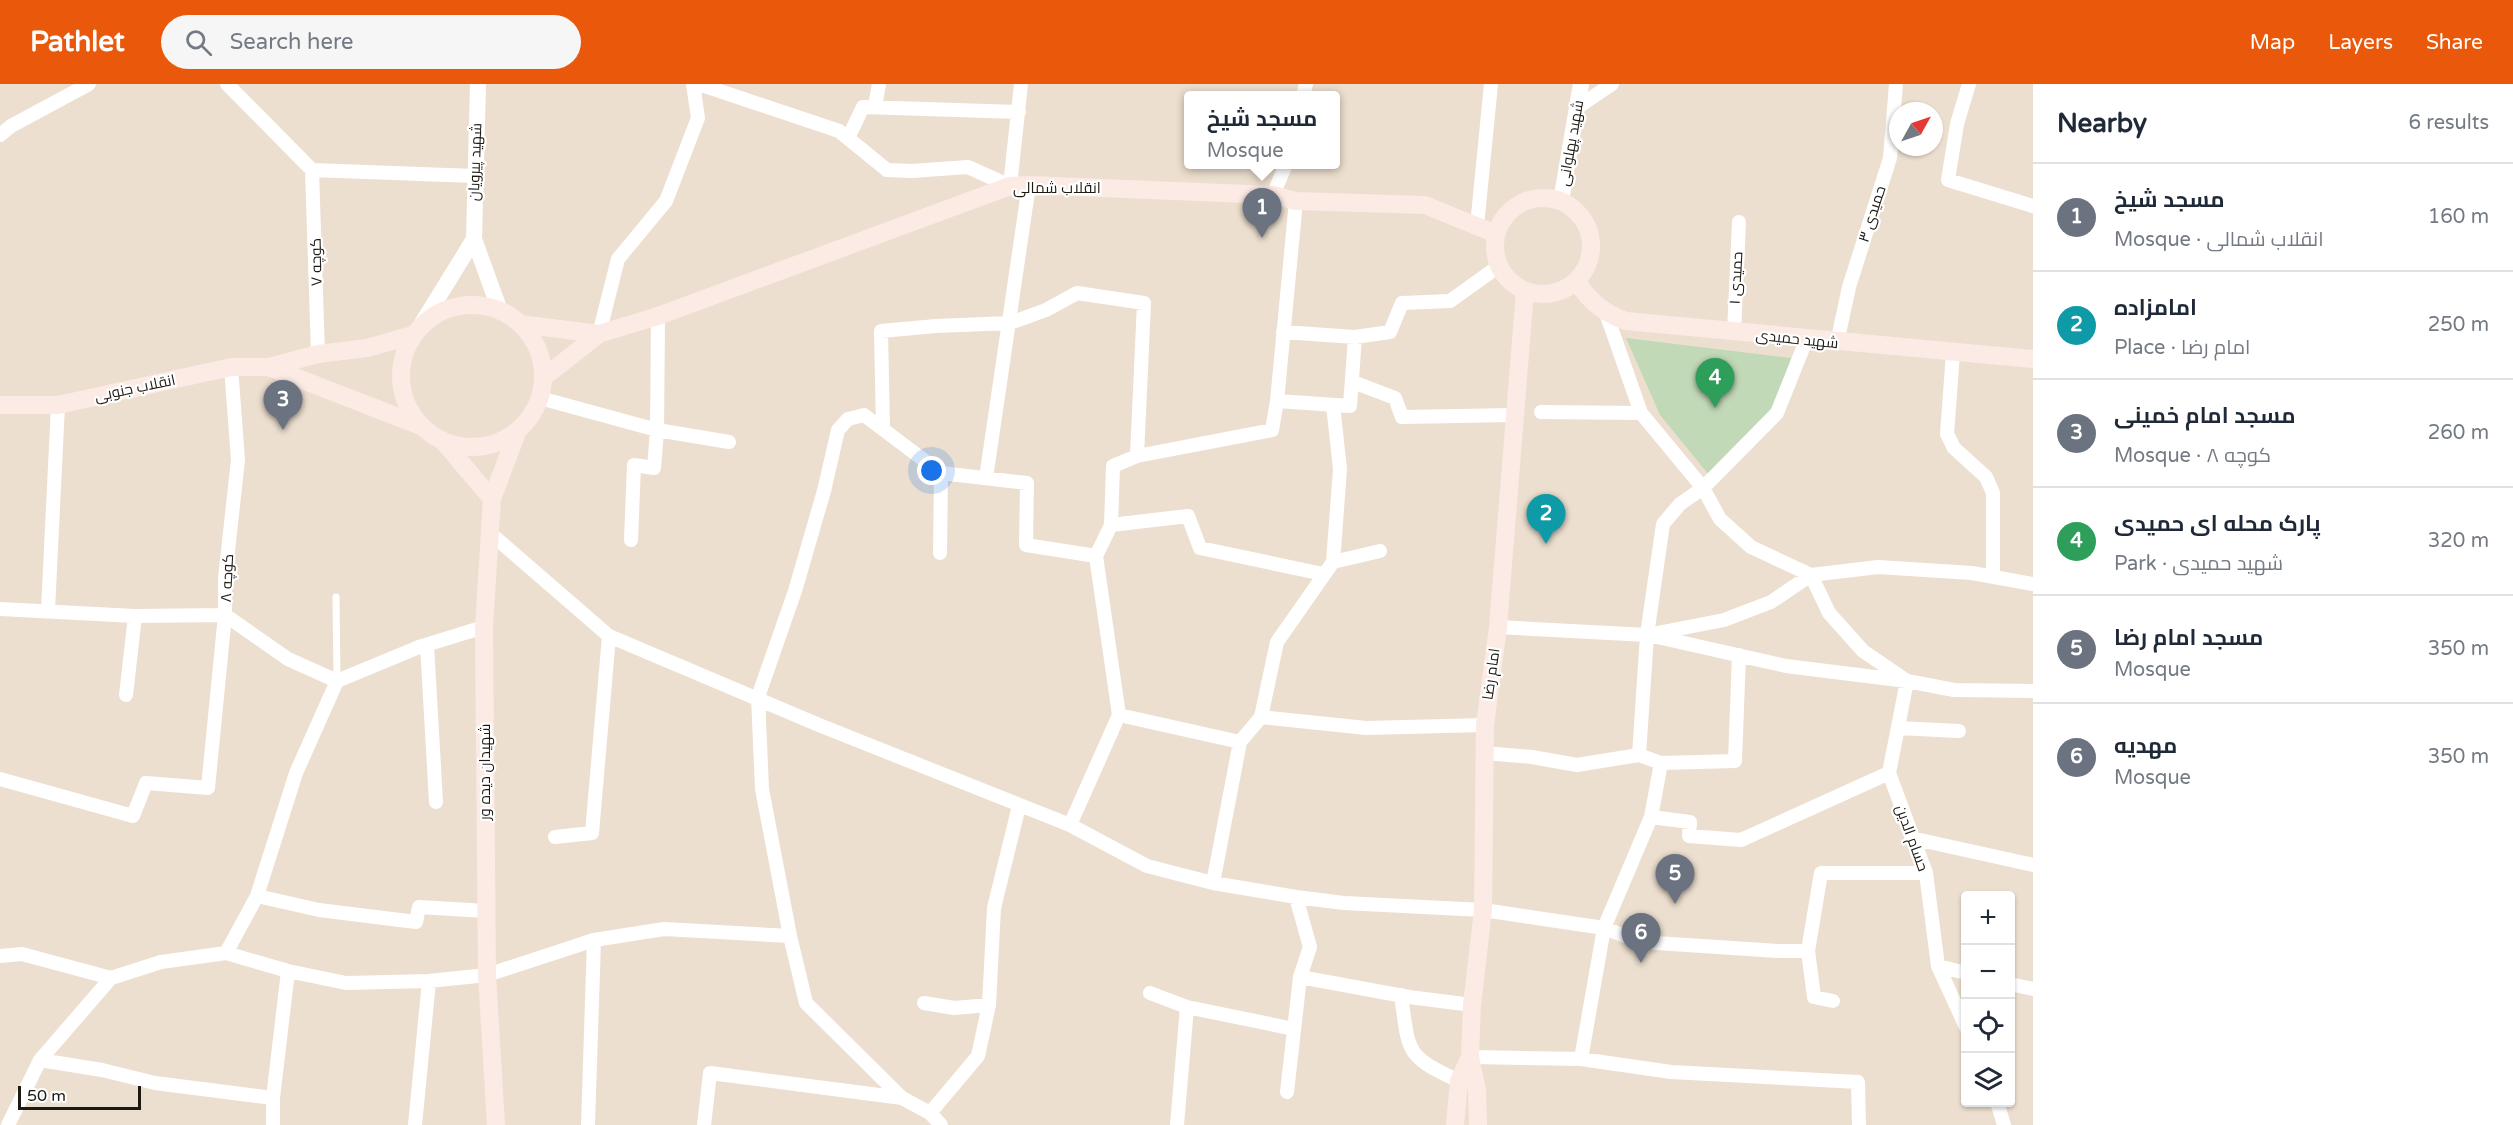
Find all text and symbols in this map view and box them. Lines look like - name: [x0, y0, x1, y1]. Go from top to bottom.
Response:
- search box: [161, 15, 581, 69]
- text: Pathlet: [30, 25, 125, 59]
- icon: search: [182, 26, 215, 59]
- text: Search here: [230, 29, 353, 55]
- text: Map: [2250, 30, 2295, 55]
- text: Layers: [2328, 30, 2393, 55]
- text: Share: [2426, 30, 2483, 55]
- popup: [1184, 91, 1340, 169]
- street label: شهید پهلوانی: [1555, 99, 1588, 188]
- north arrow: [1889, 102, 1943, 156]
- text: مسجد شیخ: [1207, 106, 1317, 132]
- text: Nearby: [2057, 108, 2147, 139]
- text: 6 results: [2409, 111, 2489, 135]
- street label: شهید پیرویان: [465, 123, 486, 201]
- text: Mosque: [1207, 139, 1284, 163]
- street label: انقلاب شمالی: [1013, 179, 1101, 198]
- street label: حمیدی ۳: [1854, 183, 1891, 245]
- text: مسجد شیخ: [2114, 187, 2225, 213]
- pin: 1: [1242, 188, 1282, 238]
- text: 1: [2070, 205, 2083, 229]
- text: 160 m: [2428, 205, 2489, 229]
- text: Mosque · انقلاب شمالی: [2114, 228, 2324, 252]
- street label: کوچه ۷: [307, 238, 326, 286]
- street label: حمیدی ۱: [1726, 251, 1747, 305]
- text: امامزاده: [2114, 295, 2197, 321]
- text: 2: [2070, 313, 2083, 337]
- text: 250 m: [2428, 313, 2489, 337]
- street label: شهید حمیدی: [1755, 326, 1839, 353]
- text: Place · امام رضا: [2114, 336, 2250, 360]
- pin: 4: [1696, 358, 1734, 408]
- street label: انقلاب جنوبی: [93, 371, 177, 406]
- pin: 3: [264, 380, 302, 430]
- text: مسجد امام خمینی: [2114, 403, 2295, 429]
- text: 3: [2070, 421, 2083, 445]
- text: 260 m: [2428, 421, 2489, 445]
- text: Mosque · کوچه ۸: [2114, 444, 2271, 468]
- your location: [917, 456, 946, 485]
- pin: 2: [1526, 494, 1566, 544]
- text: پارک محله ای حمیدی: [2114, 511, 2320, 537]
- text: 4: [2070, 529, 2083, 553]
- text: 320 m: [2428, 529, 2489, 553]
- text: Park · شهید حمیدی: [2114, 552, 2283, 576]
- street label: کوچه ۸: [217, 553, 238, 603]
- text: مسجد امام رضا: [2114, 625, 2263, 651]
- text: 5: [2070, 637, 2083, 661]
- text: 350 m: [2428, 637, 2489, 661]
- street label: امام رضا: [1478, 647, 1505, 701]
- text: Mosque: [2114, 658, 2191, 682]
- street label: شهیدان دیده ور: [476, 724, 495, 821]
- text: مهدیه: [2114, 733, 2177, 759]
- text: 6: [2070, 745, 2083, 769]
- text: 350 m: [2428, 745, 2489, 769]
- text: Mosque: [2114, 766, 2191, 790]
- street label: حسام الدین: [1891, 802, 1932, 874]
- pin: 5: [1656, 854, 1694, 904]
- map controls: [1961, 891, 2015, 1107]
- button: +: [1961, 891, 2015, 945]
- pin: 6: [1622, 914, 1660, 963]
- button: −: [1961, 945, 2015, 999]
- button: locate: [1961, 999, 2015, 1053]
- button: layers: [1961, 1053, 2015, 1107]
- scale bar: [18, 1083, 141, 1110]
- text: 50 m: [27, 1086, 66, 1106]

